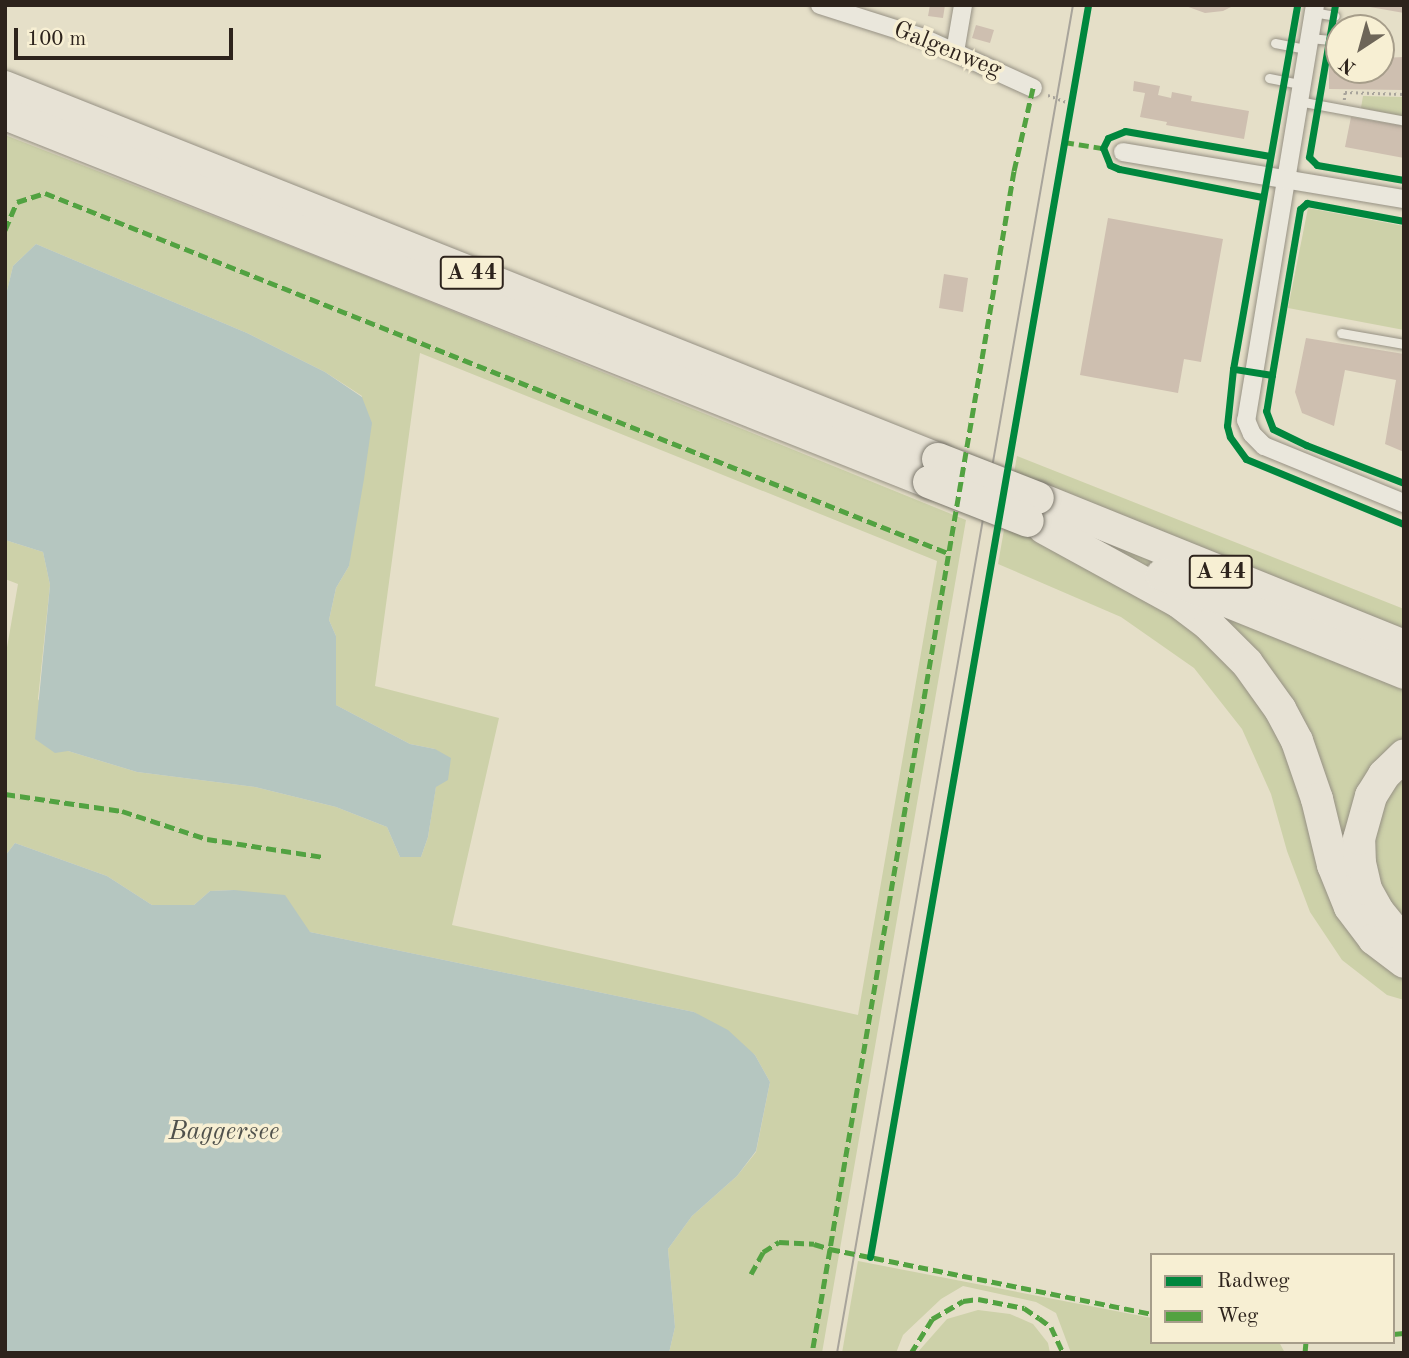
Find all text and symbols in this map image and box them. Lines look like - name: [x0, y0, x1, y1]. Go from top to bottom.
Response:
- scale bar: [18, 14, 236, 58]
- north arrow: [1325, 14, 1395, 84]
- street label: Galgenweg: [889, 16, 1005, 86]
- text: 100 m: [27, 29, 86, 50]
- text: N: [1337, 53, 1360, 77]
- road number: A 44: [439, 254, 505, 292]
- road number: A 44: [1188, 552, 1254, 592]
- water label: Baggersee: [169, 1117, 279, 1149]
- legend: [1150, 1253, 1395, 1344]
- text: Radweg: [1217, 1271, 1290, 1292]
- text: Weg: [1217, 1306, 1258, 1327]

